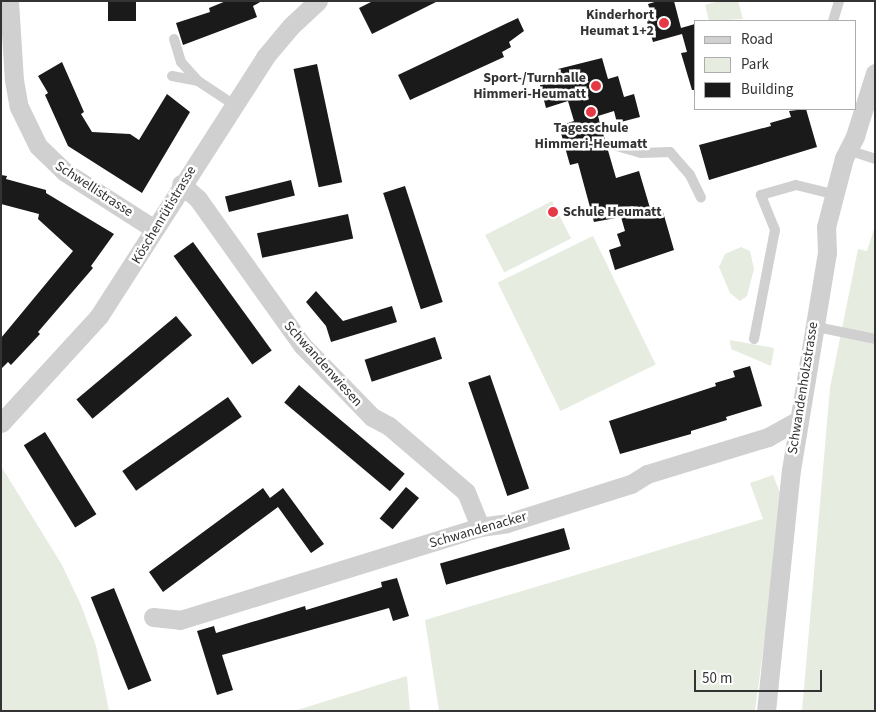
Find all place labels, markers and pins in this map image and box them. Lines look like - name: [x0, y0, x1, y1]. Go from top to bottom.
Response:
- place label: Kinderhort Heumat 1+2: [580, 7, 654, 40]
- marker: Kinderhort Heumat 1+2: [658, 17, 670, 29]
- place label: Sport-/Turnhalle Himmeri-Heumatt: [473, 70, 586, 102]
- marker: Sport-/Turnhalle Himmeri-Heumatt: [590, 80, 602, 92]
- marker: Tagesschule Himmeri-Heumatt: [585, 106, 597, 118]
- place label: Tagesschule Himmeri-Heumatt: [535, 120, 647, 152]
- place label: Schule Heumatt: [563, 204, 662, 220]
- marker: Schule Heumatt: [547, 206, 559, 218]

